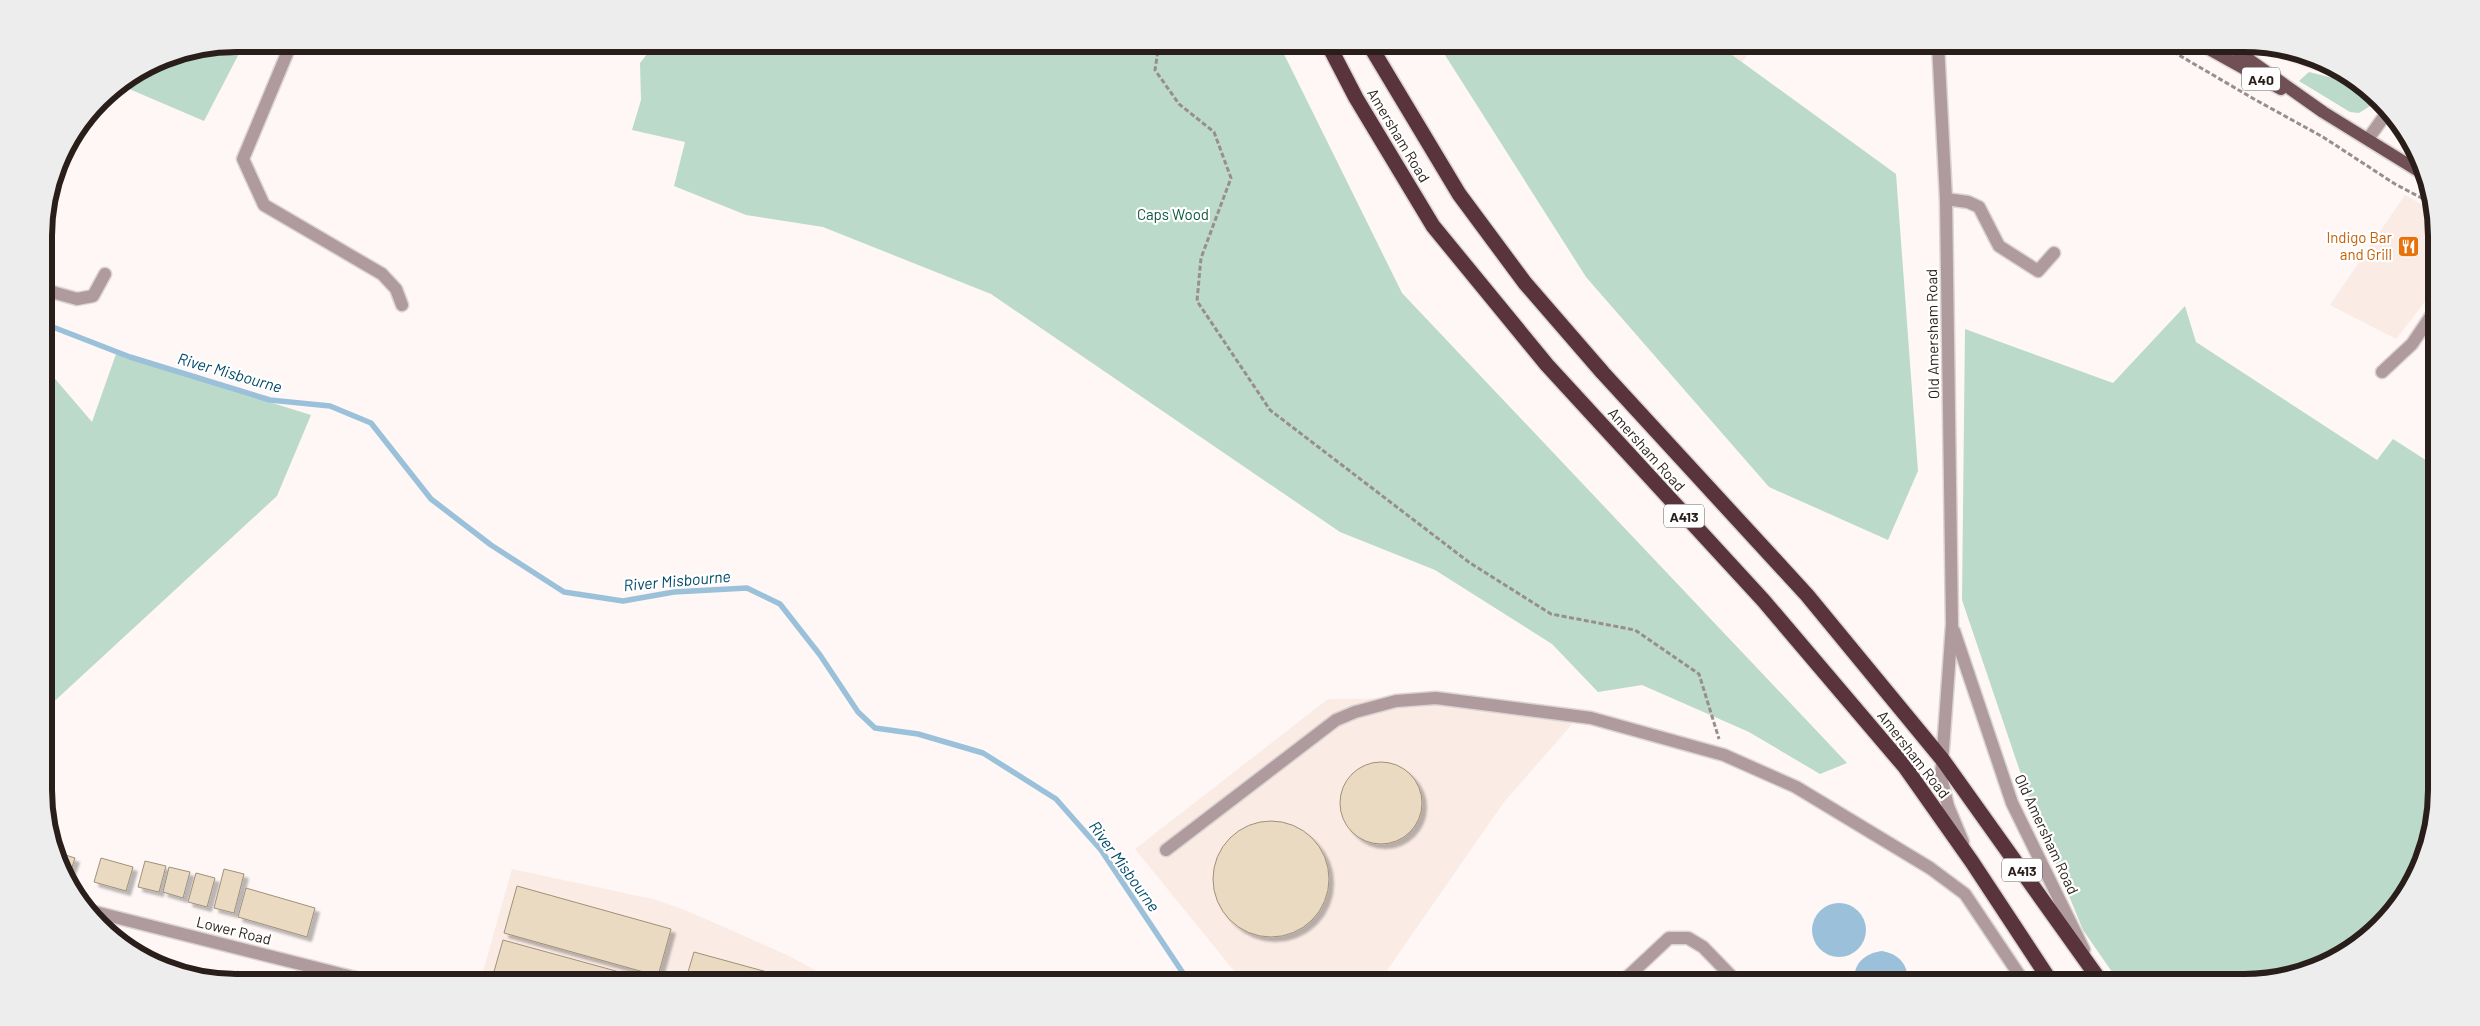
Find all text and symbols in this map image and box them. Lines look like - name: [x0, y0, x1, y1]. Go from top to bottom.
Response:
- road number: A40: [2242, 68, 2280, 90]
- street label: Amersham Road: [1364, 85, 1434, 185]
- park label: Caps Wood: [1137, 205, 1209, 223]
- place label: Indigo Bar and Grill: [2326, 228, 2393, 263]
- restaurant icon: Indigo Bar and Grill: [2396, 234, 2420, 258]
- street label: Old Amersham Road: [1922, 269, 1942, 399]
- water label: River Misbourne: [176, 348, 284, 396]
- street label: Amersham Road: [1605, 403, 1689, 495]
- road number: A413: [1664, 504, 1704, 528]
- water label: River Misbourne: [623, 566, 731, 594]
- street label: Amersham Road: [1874, 707, 1954, 801]
- street label: Old Amersham Road: [2011, 771, 2083, 897]
- water label: River Misbourne: [1086, 817, 1164, 915]
- road number: A413: [2002, 858, 2042, 882]
- street label: Lower Road: [195, 912, 273, 948]

